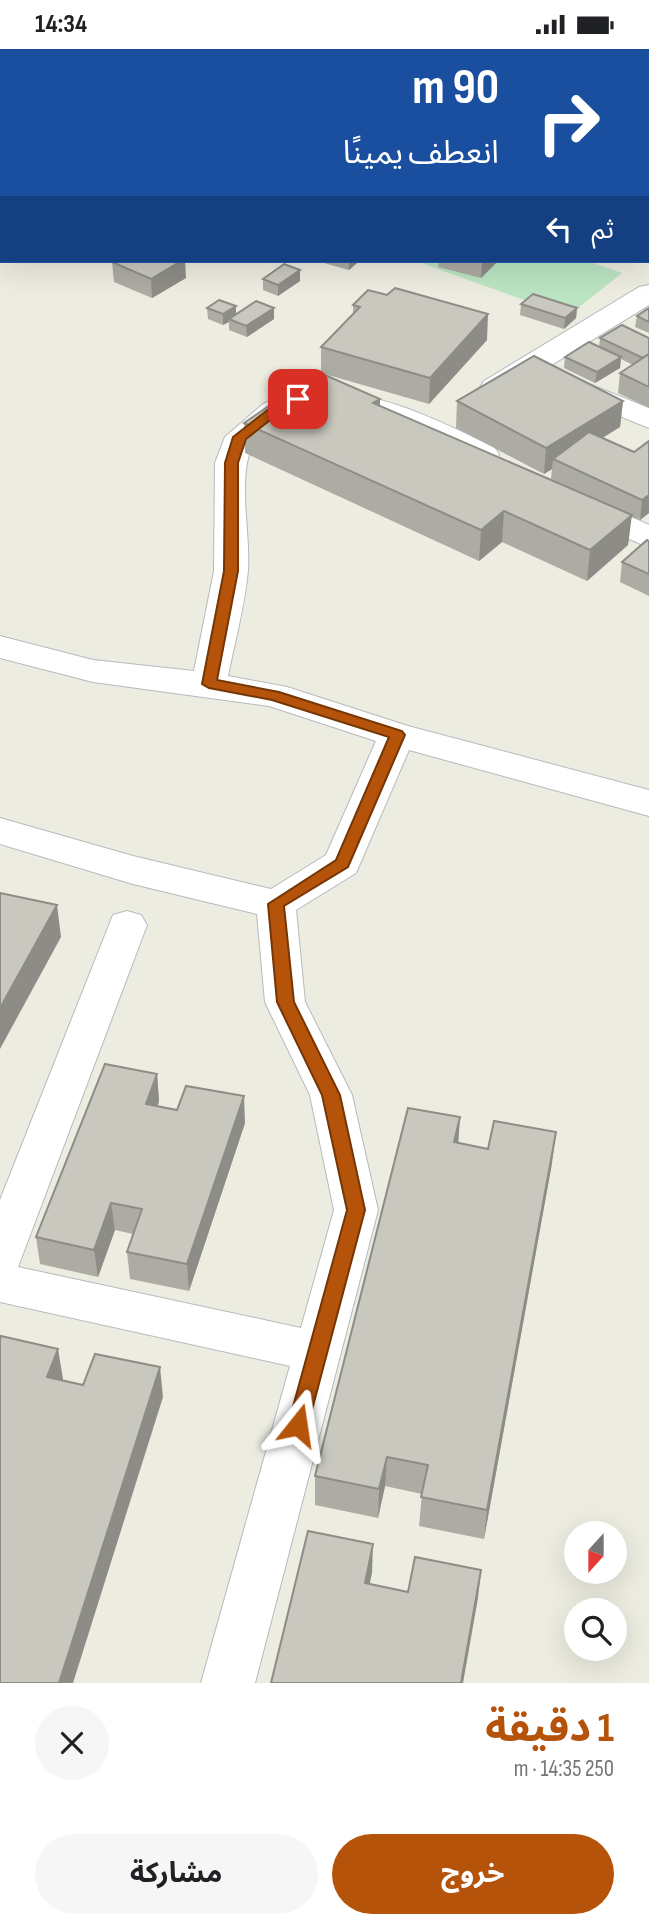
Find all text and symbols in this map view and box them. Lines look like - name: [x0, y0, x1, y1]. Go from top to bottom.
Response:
- text: 14:34: [35, 9, 87, 40]
- text: 90 m: [412, 59, 499, 118]
- icon: right: [523, 77, 614, 168]
- text: انعطف يمينًا: [343, 134, 499, 173]
- icon: left: [540, 210, 578, 248]
- text: ثم: [592, 215, 614, 246]
- pin: [268, 369, 328, 429]
- icon: arrive: [279, 380, 317, 418]
- position arrow: [261, 1388, 335, 1462]
- north arrow: [564, 1521, 626, 1584]
- map controls: [564, 1521, 627, 1661]
- button: search: [564, 1598, 627, 1661]
- text: 1 دقيقة: [485, 1703, 614, 1754]
- button: close: [35, 1706, 109, 1780]
- text: 250 m · 14:35: [514, 1755, 614, 1783]
- button: مشاركة: [35, 1834, 318, 1914]
- button: خروج: [332, 1834, 614, 1914]

